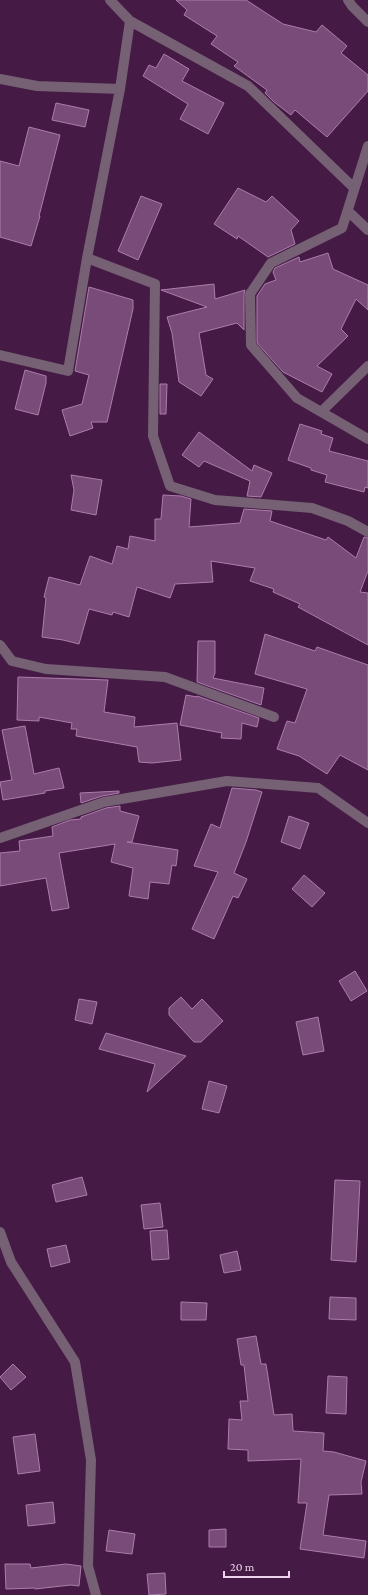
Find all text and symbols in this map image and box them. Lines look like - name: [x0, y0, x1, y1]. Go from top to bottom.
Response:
- scale bar: [224, 1553, 289, 1579]
- text: 20 m: [230, 1560, 255, 1574]

